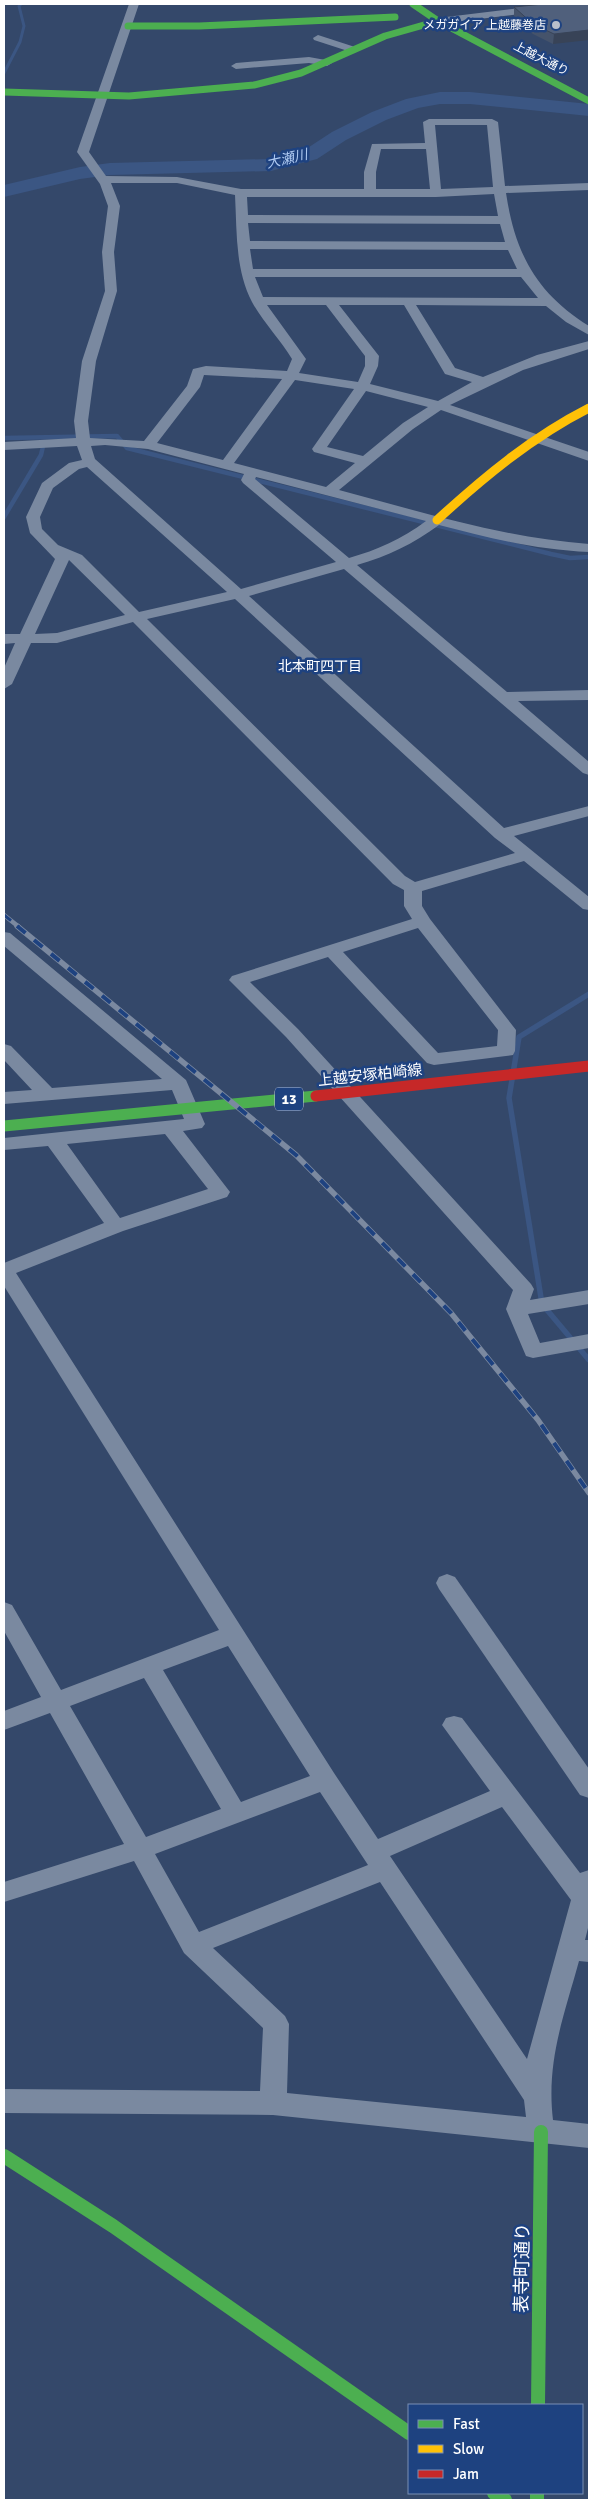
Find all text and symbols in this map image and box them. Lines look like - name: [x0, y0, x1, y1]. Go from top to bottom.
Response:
- place label: メガガイア 上越藤巻店: [423, 18, 546, 33]
- marker: メガガイア 上越藤巻店: [550, 19, 562, 31]
- street label: 上越大通り: [511, 39, 571, 79]
- water label: 大瀬川: [265, 146, 311, 172]
- district label: 北本町四丁目: [278, 658, 362, 675]
- street label: 上越安塚柏崎線: [317, 1061, 423, 1089]
- road number: 13: [275, 1088, 303, 1110]
- street label: 表寺町通り: [510, 2223, 534, 2313]
- legend: [408, 2404, 583, 2494]
- text: Fast: [453, 2415, 480, 2433]
- text: Slow: [453, 2440, 484, 2458]
- text: Jam: [453, 2465, 479, 2483]

